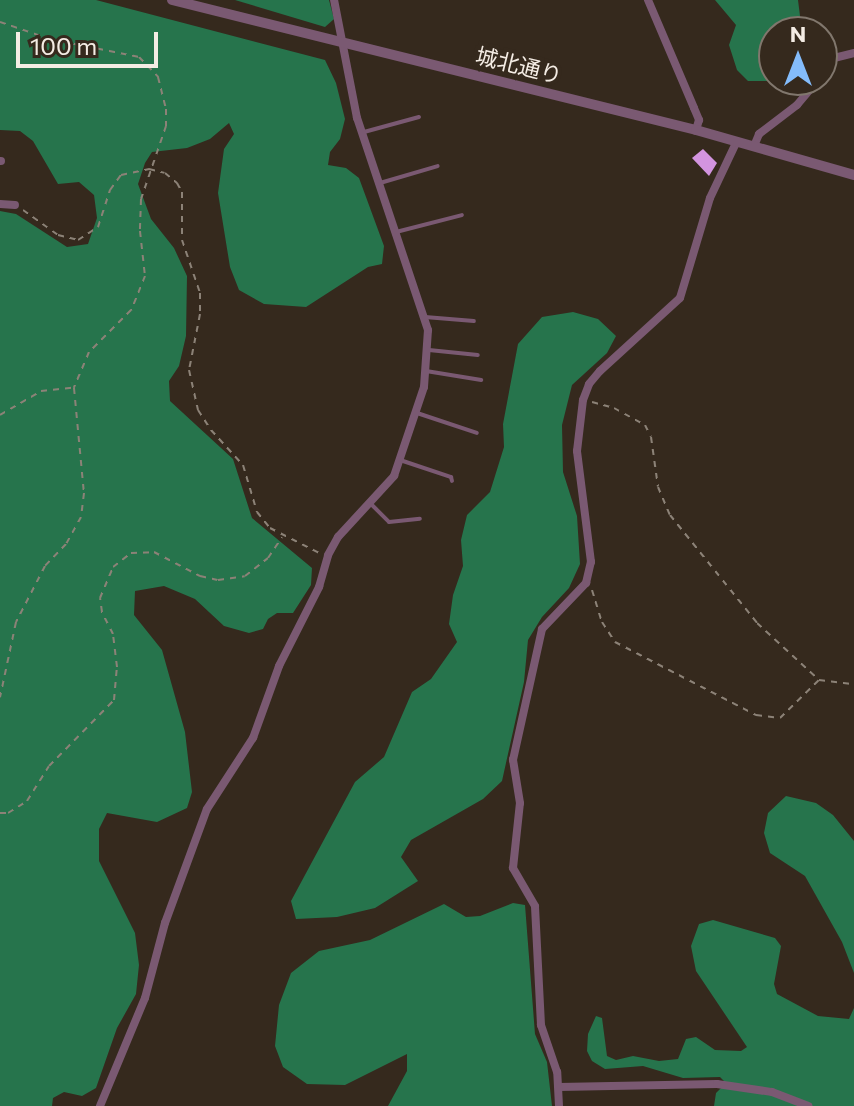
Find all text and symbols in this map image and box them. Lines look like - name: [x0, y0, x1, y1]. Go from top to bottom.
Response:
- scale bar: [20, 16, 162, 66]
- north arrow: [758, 16, 838, 96]
- text: N: [790, 20, 806, 47]
- text: 100 m: [30, 31, 97, 60]
- street label: 城北通り: [473, 42, 565, 88]

